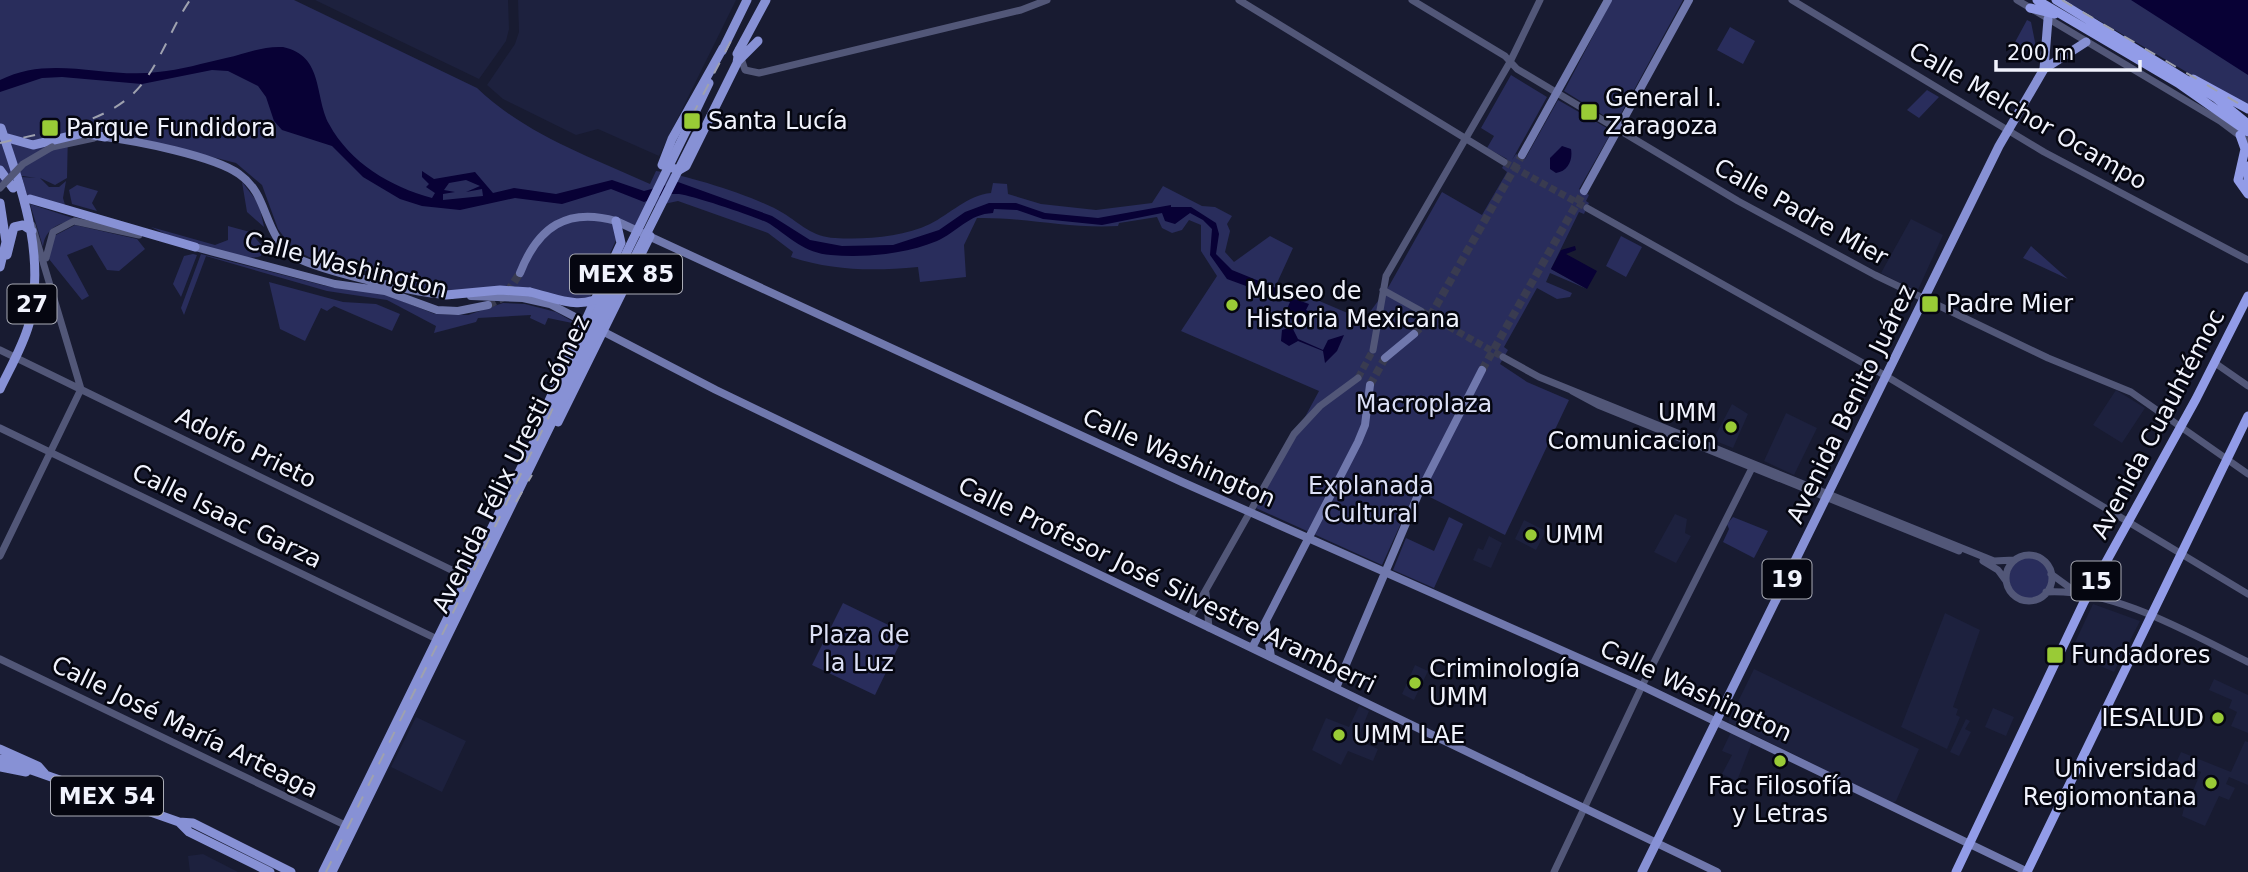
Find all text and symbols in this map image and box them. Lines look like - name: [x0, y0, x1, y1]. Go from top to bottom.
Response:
- scale bar: [1996, 28, 2140, 72]
- street label: Calle Melchor Ocampo: [1904, 36, 2152, 196]
- text: 200 m: [2007, 41, 2074, 65]
- place label: General I. Zaragoza: [1605, 84, 1722, 140]
- marker: General I. Zaragoza: [1579, 102, 1599, 122]
- place label: Santa Lucía: [708, 107, 848, 135]
- marker: Santa Lucía: [682, 111, 702, 131]
- place label: Parque Fundidora: [66, 114, 276, 142]
- marker: Parque Fundidora: [40, 118, 60, 138]
- street label: Calle Padre Mier: [1709, 153, 1893, 271]
- street label: Calle Washington: [242, 226, 450, 304]
- road number: MEX 85: [570, 255, 682, 294]
- place label: Museo de Historia Mexicana: [1246, 277, 1460, 333]
- street label: Avenida Benito Juárez: [1781, 280, 1921, 528]
- road number: 27: [7, 284, 56, 324]
- place label: Padre Mier: [1946, 290, 2073, 318]
- marker: Padre Mier: [1920, 294, 1940, 314]
- marker: Museo de Historia Mexicana: [1224, 297, 1240, 313]
- street label: Avenida Cuauhtémoc: [2086, 304, 2230, 544]
- street label: Avenida Félix Uresti Gómez: [427, 311, 595, 617]
- park label: Macroplaza: [1356, 390, 1492, 418]
- place label: UMM Comunicacion: [1547, 399, 1717, 455]
- street label: Adolfo Prieto: [171, 402, 321, 494]
- street label: Calle Washington: [1078, 403, 1280, 513]
- marker: UMM Comunicacion: [1723, 419, 1739, 435]
- street label: Calle Isaac Garza: [128, 458, 326, 574]
- street label: Calle Profesor José Silvestre Aramberri: [954, 471, 1380, 699]
- park label: Explanada Cultural: [1308, 472, 1434, 528]
- place label: UMM: [1545, 521, 1604, 549]
- marker: UMM: [1523, 527, 1539, 543]
- road number: 19: [1762, 559, 1812, 598]
- road number: 15: [2072, 562, 2120, 600]
- park label: Plaza de la Luz: [809, 621, 909, 677]
- street label: Calle Washington: [1596, 634, 1796, 748]
- place label: Fundadores: [2071, 641, 2210, 669]
- marker: Fundadores: [2045, 645, 2065, 665]
- street label: Calle José María Arteaga: [47, 650, 323, 804]
- place label: Criminología UMM: [1429, 655, 1580, 711]
- marker: Criminología UMM: [1407, 675, 1423, 691]
- place label: IESALUD: [2101, 704, 2204, 732]
- marker: IESALUD: [2210, 710, 2226, 726]
- place label: UMM LAE: [1353, 721, 1465, 749]
- marker: UMM LAE: [1331, 727, 1347, 743]
- marker: Fac Filosofía y Letras: [1772, 753, 1788, 769]
- place label: Universidad Regiomontana: [2023, 755, 2197, 811]
- place label: Fac Filosofía y Letras: [1708, 772, 1852, 828]
- marker: Universidad Regiomontana: [2203, 775, 2219, 791]
- road number: MEX 54: [51, 776, 163, 816]

